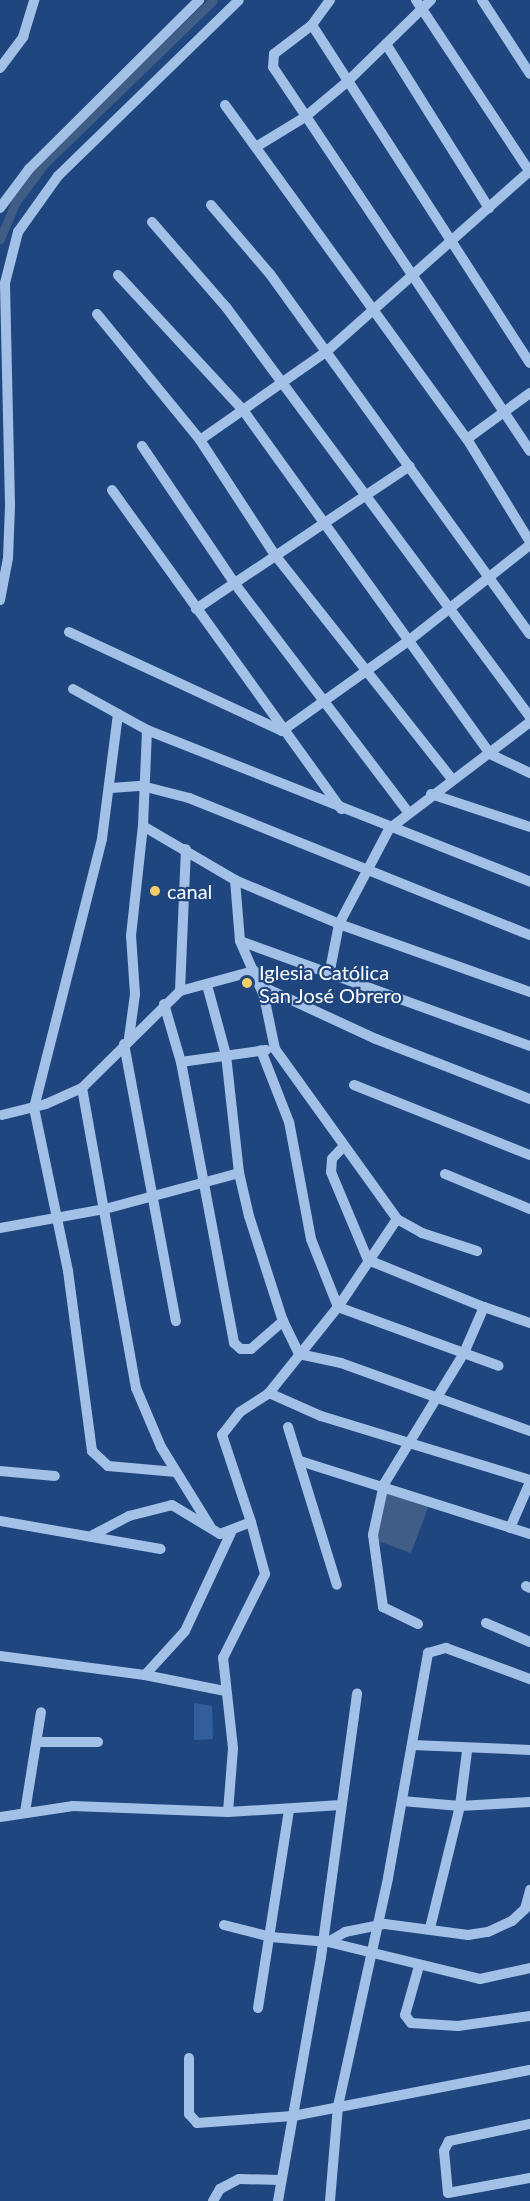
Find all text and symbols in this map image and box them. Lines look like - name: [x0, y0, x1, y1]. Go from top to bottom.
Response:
- place label: canal: [167, 879, 212, 903]
- marker: canal: [148, 884, 162, 898]
- place label: Iglesia Católica San José Obrero: [259, 960, 402, 1007]
- marker: Iglesia Católica San José Obrero: [240, 976, 254, 990]

